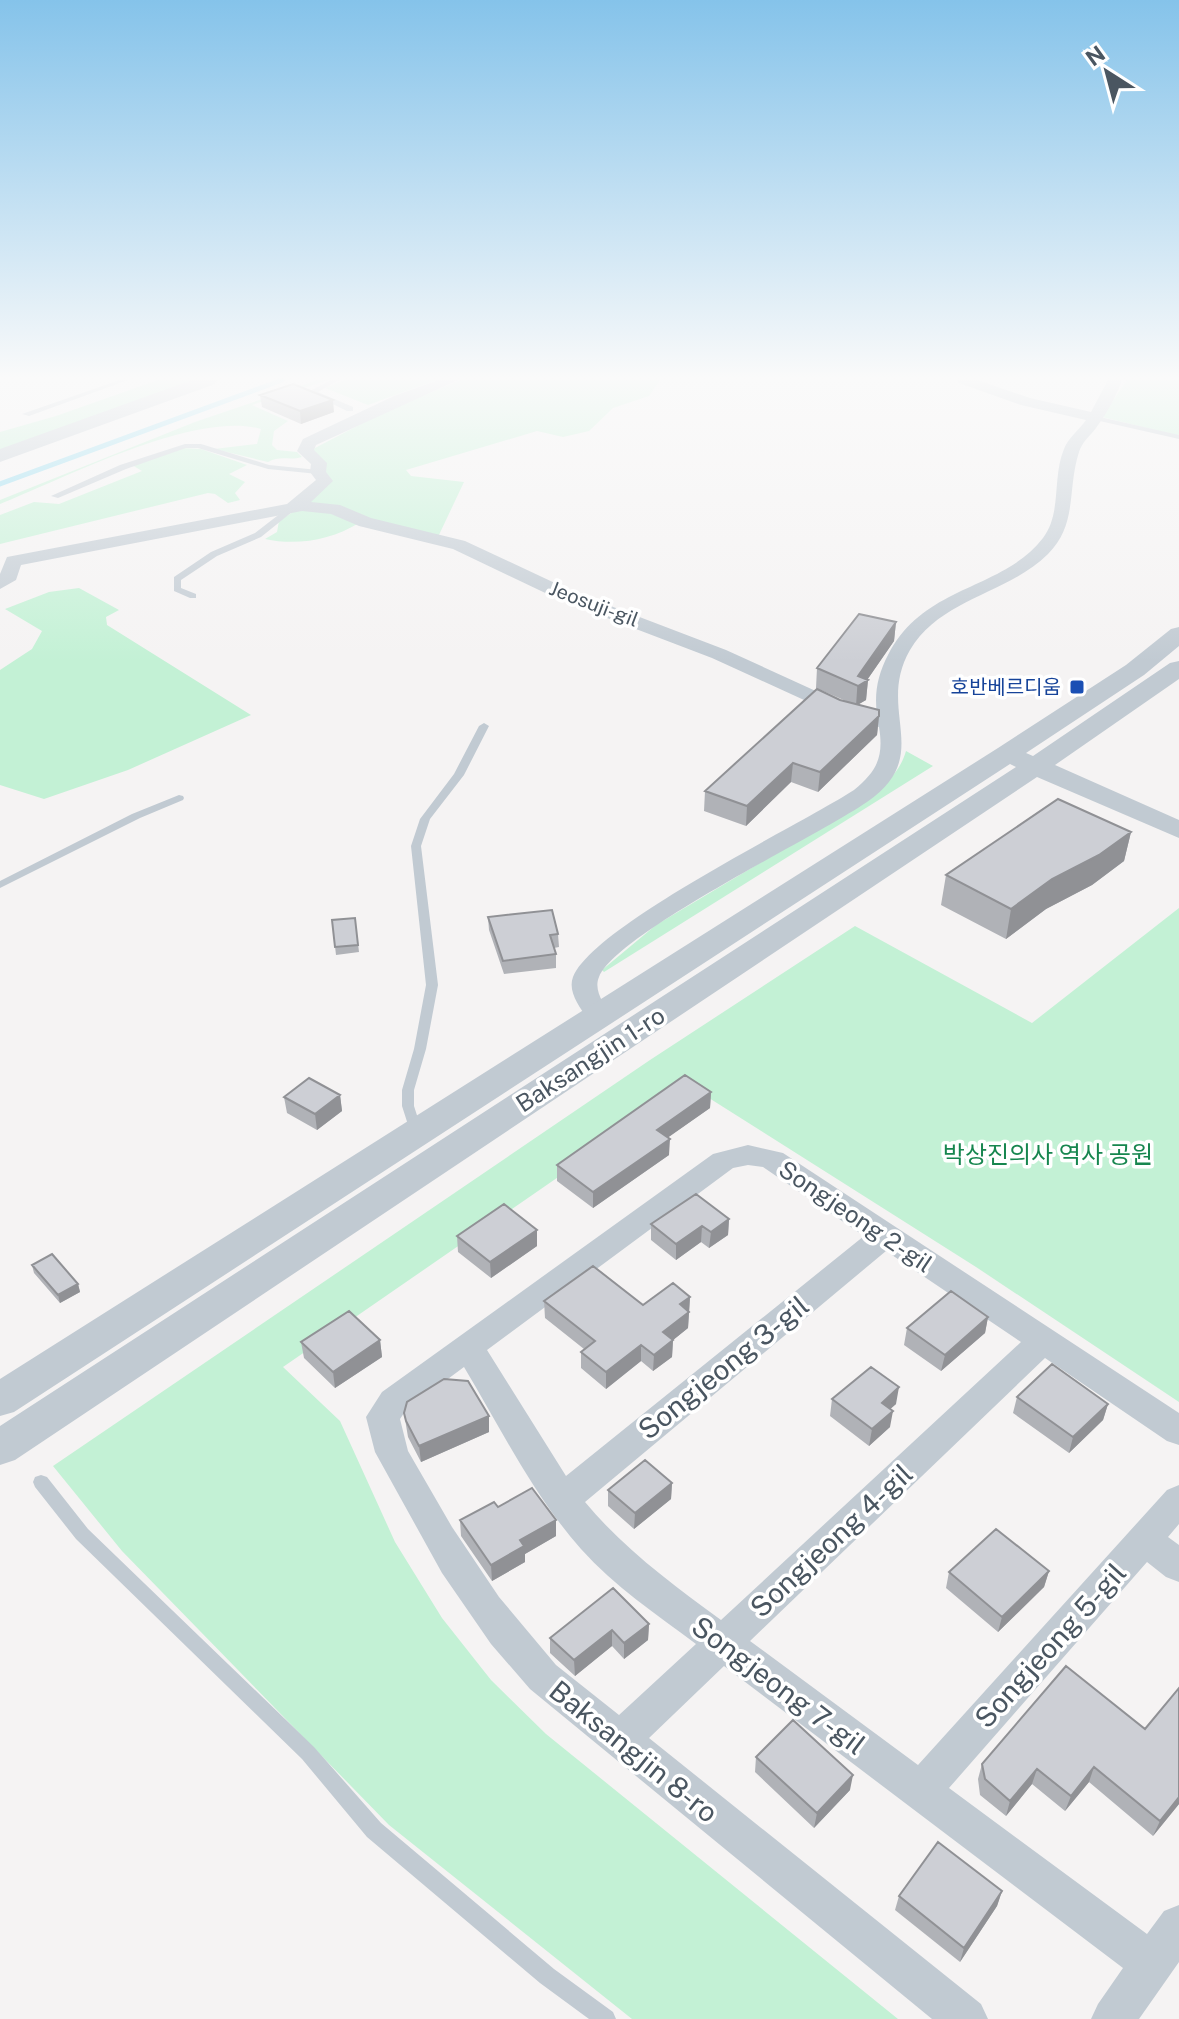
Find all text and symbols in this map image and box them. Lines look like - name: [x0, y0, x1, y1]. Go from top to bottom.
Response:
- north arrow: [1067, 32, 1147, 112]
- text: N: [1081, 40, 1110, 71]
- street label: Jeosuji-gil: [546, 576, 642, 632]
- place label: 호반베르디움: [951, 675, 1061, 699]
- marker: 호반베르디움: [1068, 678, 1086, 696]
- street label: Baksangjin 1-ro: [511, 1001, 669, 1117]
- park label: 박상진의사 역사 공원: [943, 1140, 1153, 1168]
- street label: Songjeong 2-gil: [774, 1154, 938, 1278]
- street label: Songjeong 3-gil: [631, 1288, 815, 1446]
- street label: Songjeong 4-gil: [743, 1456, 919, 1624]
- street label: Songjeong 5-gil: [968, 1556, 1132, 1734]
- street label: Songjeong 7-gil: [686, 1609, 872, 1761]
- street label: Baksangjin 8-ro: [543, 1673, 725, 1829]

